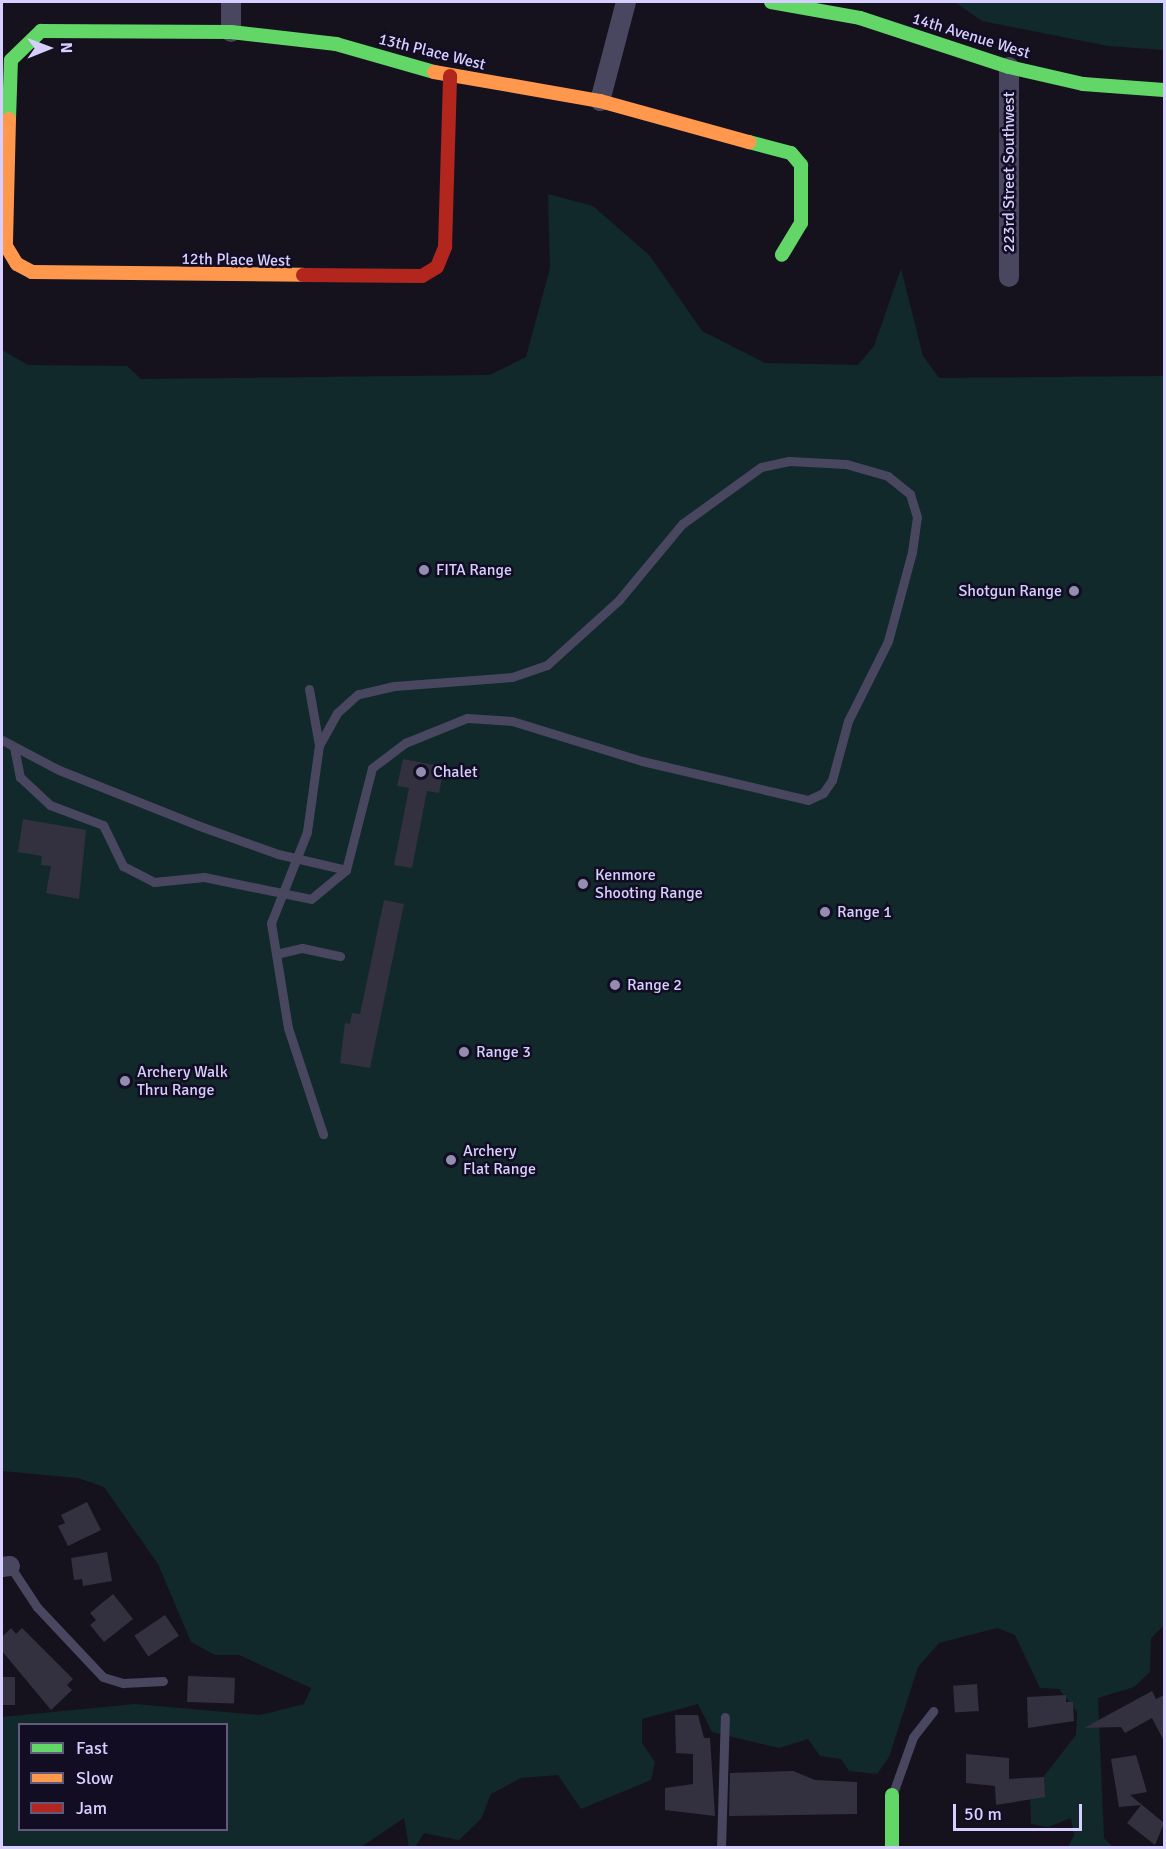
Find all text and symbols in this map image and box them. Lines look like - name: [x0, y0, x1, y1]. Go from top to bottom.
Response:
- street label: 14th Avenue West: [910, 9, 1032, 63]
- north arrow: [18, 18, 78, 78]
- street label: 13th Place West: [377, 29, 487, 75]
- text: N: [56, 42, 76, 53]
- street label: 223rd Street Southwest: [999, 92, 1019, 252]
- street label: 12th Place West: [181, 249, 291, 271]
- place label: FITA Range: [436, 560, 512, 580]
- marker: FITA Range: [417, 563, 431, 577]
- place label: Shotgun Range: [958, 581, 1062, 601]
- marker: Shotgun Range: [1067, 584, 1081, 598]
- place label: Chalet: [433, 762, 478, 782]
- marker: Chalet: [414, 765, 428, 779]
- place label: Kenmore Shooting Range: [595, 865, 703, 903]
- marker: Kenmore Shooting Range: [576, 877, 590, 891]
- place label: Range 1: [837, 902, 892, 922]
- marker: Range 1: [818, 905, 832, 919]
- place label: Range 2: [627, 975, 682, 995]
- marker: Range 2: [608, 978, 622, 992]
- place label: Range 3: [476, 1042, 531, 1062]
- marker: Range 3: [457, 1045, 471, 1059]
- place label: Archery Walk Thru Range: [137, 1062, 228, 1100]
- marker: Archery Walk Thru Range: [118, 1074, 132, 1088]
- place label: Archery Flat Range: [463, 1141, 536, 1179]
- marker: Archery Flat Range: [444, 1153, 458, 1167]
- legend: [18, 1723, 228, 1831]
- text: Fast: [76, 1737, 108, 1759]
- text: Slow: [76, 1767, 113, 1789]
- scale bar: [956, 1792, 1085, 1830]
- text: Jam: [76, 1797, 107, 1819]
- text: 50 m: [964, 1803, 1002, 1825]

